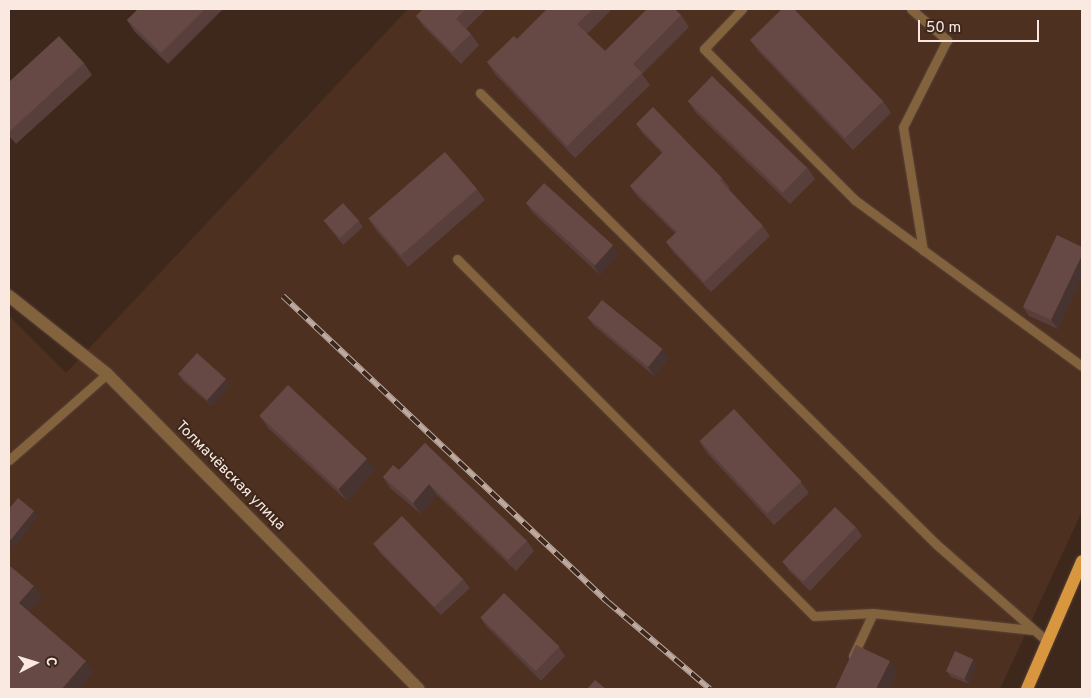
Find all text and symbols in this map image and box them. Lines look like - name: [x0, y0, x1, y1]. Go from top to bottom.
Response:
- scale bar: [921, 10, 1042, 42]
- text: 50 m: [926, 19, 961, 38]
- street label: Толмачёвская улица: [171, 417, 289, 535]
- north arrow: [10, 638, 60, 688]
- text: С: [42, 656, 59, 667]

